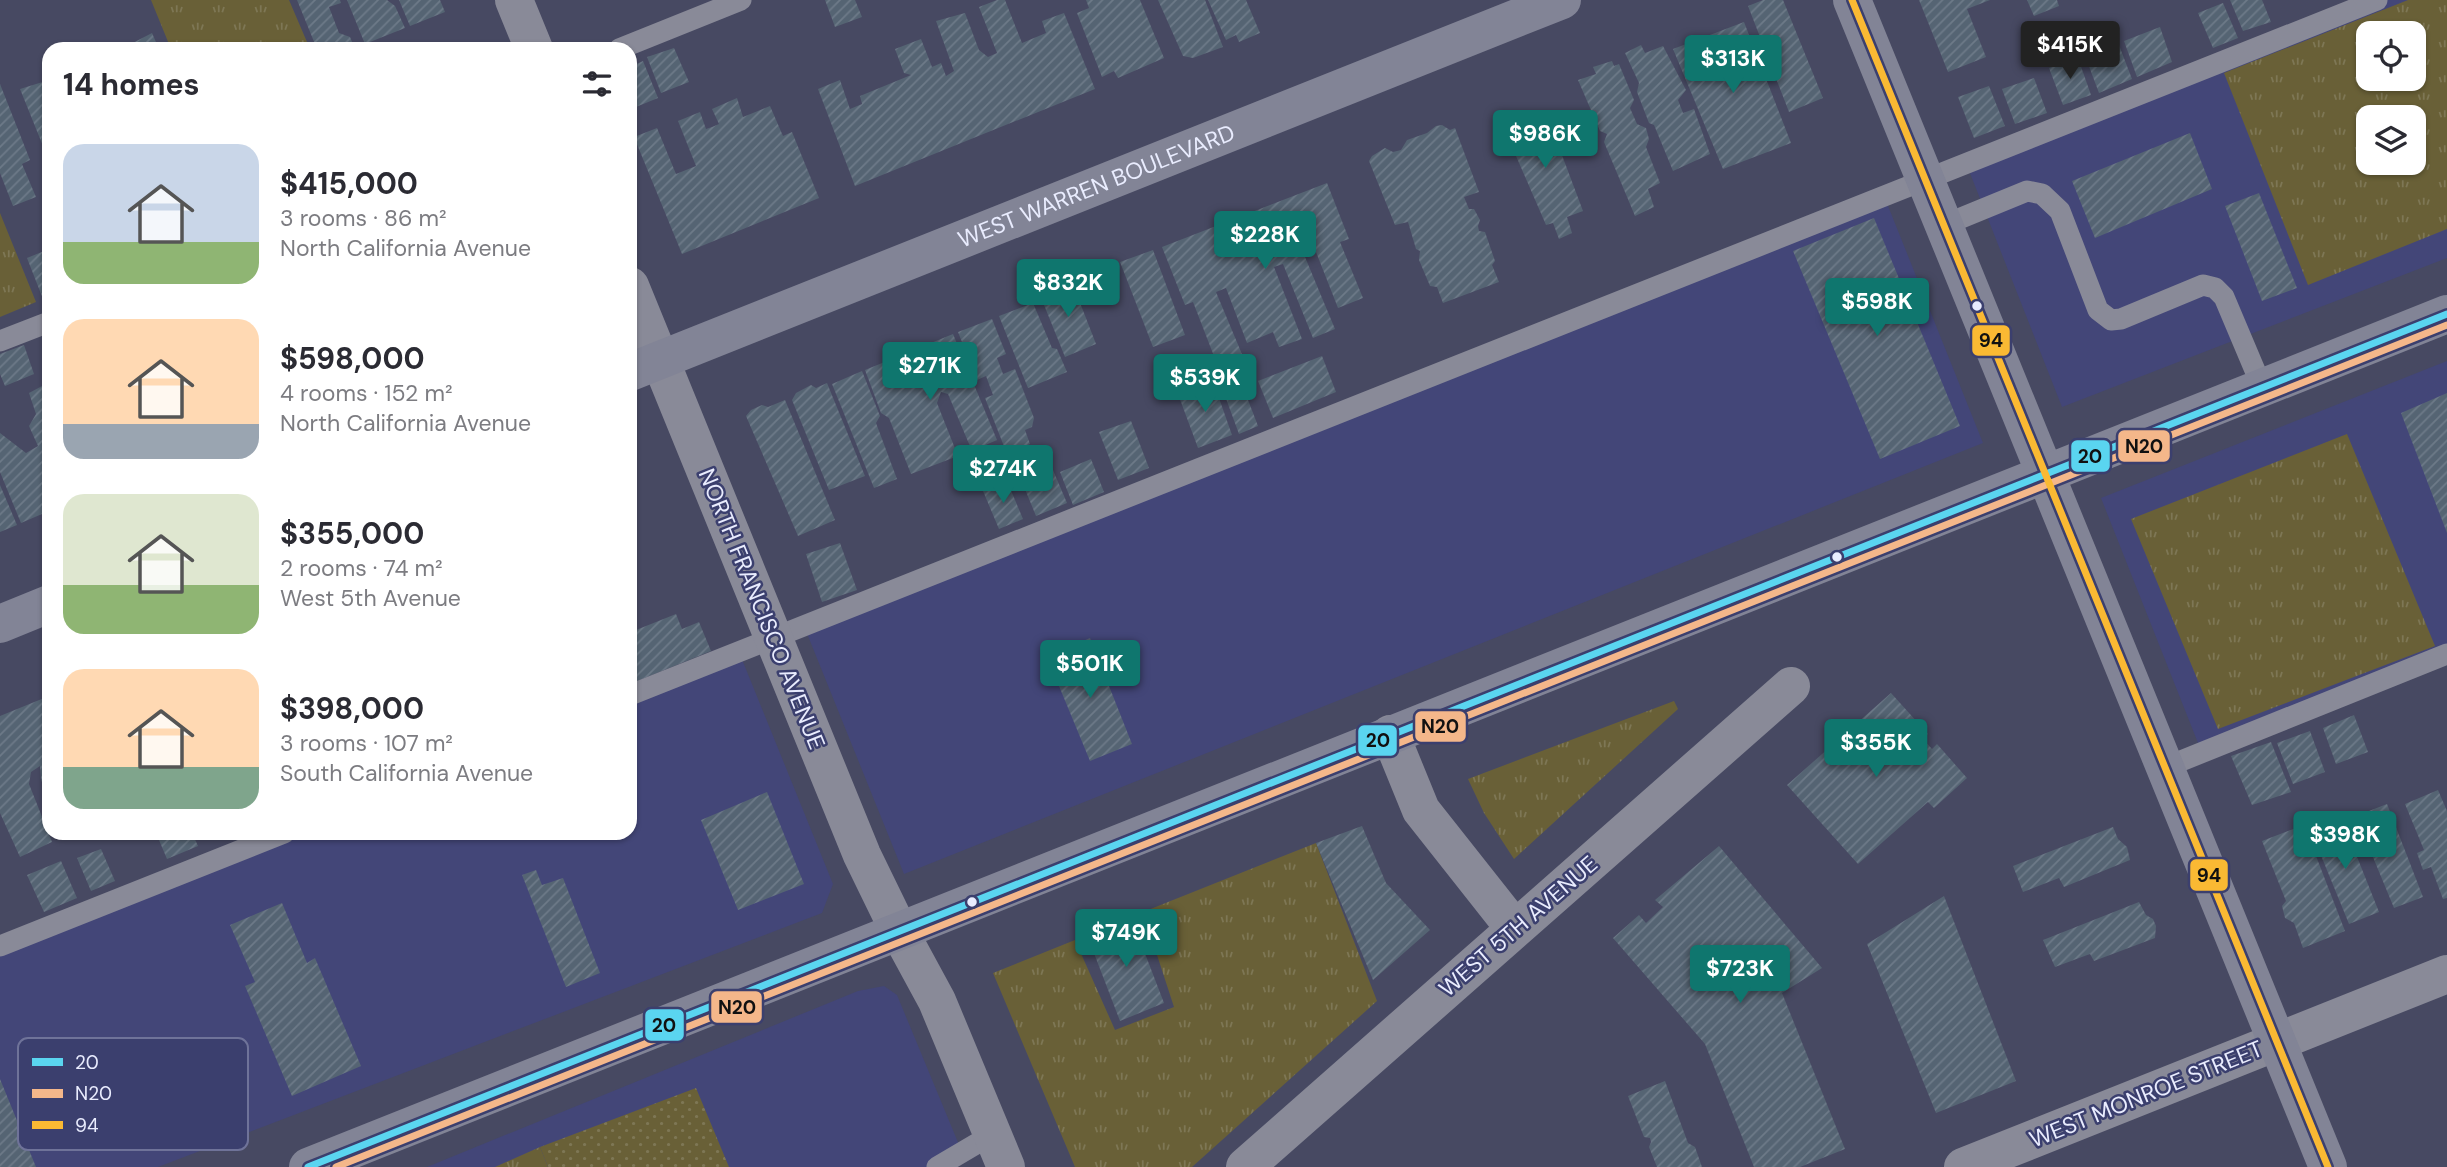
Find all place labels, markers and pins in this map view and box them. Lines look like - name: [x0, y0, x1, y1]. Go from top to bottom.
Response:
- pin: $415K: [2021, 22, 2119, 81]
- pin: $313K: [1684, 36, 1782, 95]
- pin: $986K: [1496, 110, 1594, 170]
- pin: $228K: [1216, 212, 1314, 271]
- pin: $832K: [1019, 260, 1117, 319]
- pin: $598K: [1828, 278, 1926, 338]
- unlabelled marker: [1970, 299, 1984, 313]
- pin: $271K: [881, 342, 979, 402]
- pin: $539K: [1156, 354, 1254, 414]
- pin: $274K: [954, 446, 1052, 505]
- unlabelled marker: [1830, 550, 1844, 564]
- pin: $501K: [1041, 640, 1139, 700]
- pin: $355K: [1827, 720, 1925, 779]
- pin: $398K: [2296, 812, 2394, 871]
- unlabelled marker: [965, 895, 979, 909]
- pin: $749K: [1077, 909, 1175, 969]
- pin: $723K: [1691, 946, 1789, 1005]

